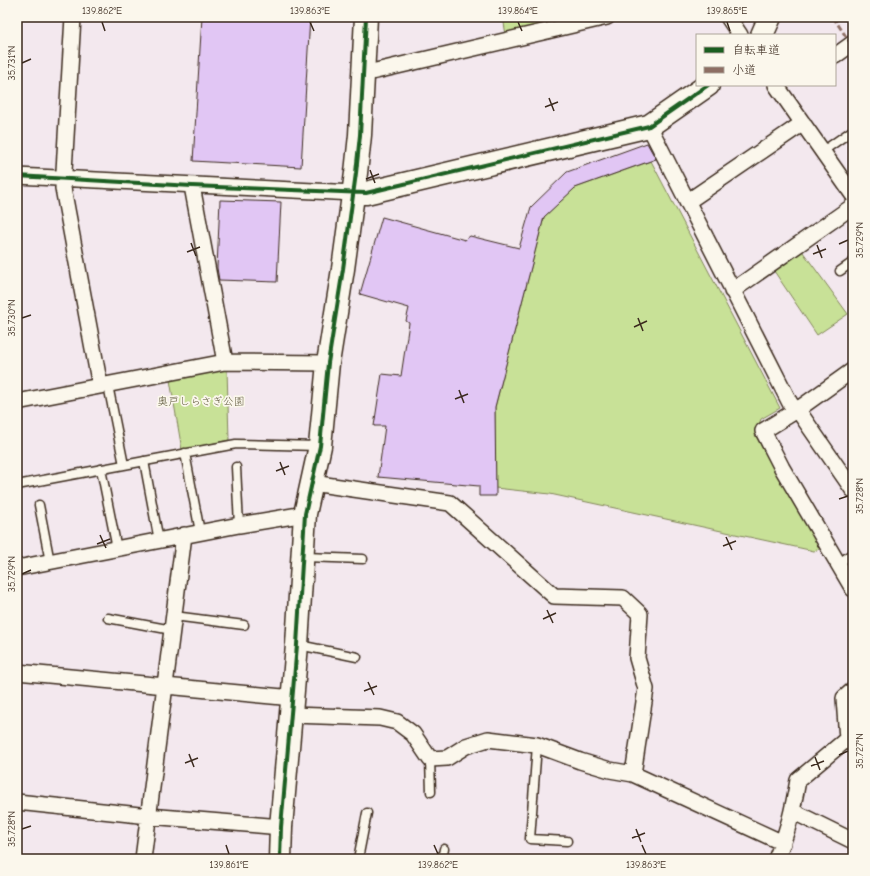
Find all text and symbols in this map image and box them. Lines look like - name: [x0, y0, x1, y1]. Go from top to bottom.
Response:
- text: 139.862°E: [82, 5, 122, 17]
- text: 139.863°E: [290, 5, 330, 17]
- text: 139.864°E: [498, 5, 538, 17]
- text: 139.865°E: [707, 5, 747, 17]
- legend: [696, 34, 836, 86]
- text: 自転車道: [732, 43, 780, 57]
- text: 35.731°N: [6, 46, 18, 80]
- text: 小道: [732, 63, 756, 77]
- text: 35.729°N: [854, 222, 866, 258]
- text: 35.730°N: [6, 300, 18, 336]
- park label: 奥戸しらさぎ公園: [157, 395, 245, 408]
- text: 35.728°N: [854, 478, 866, 514]
- text: 35.729°N: [6, 556, 18, 592]
- text: 35.727°N: [854, 733, 866, 769]
- text: 35.728°N: [6, 811, 18, 847]
- text: 139.861°E: [210, 859, 248, 871]
- text: 139.862°E: [418, 859, 458, 871]
- text: 139.863°E: [626, 859, 666, 871]

